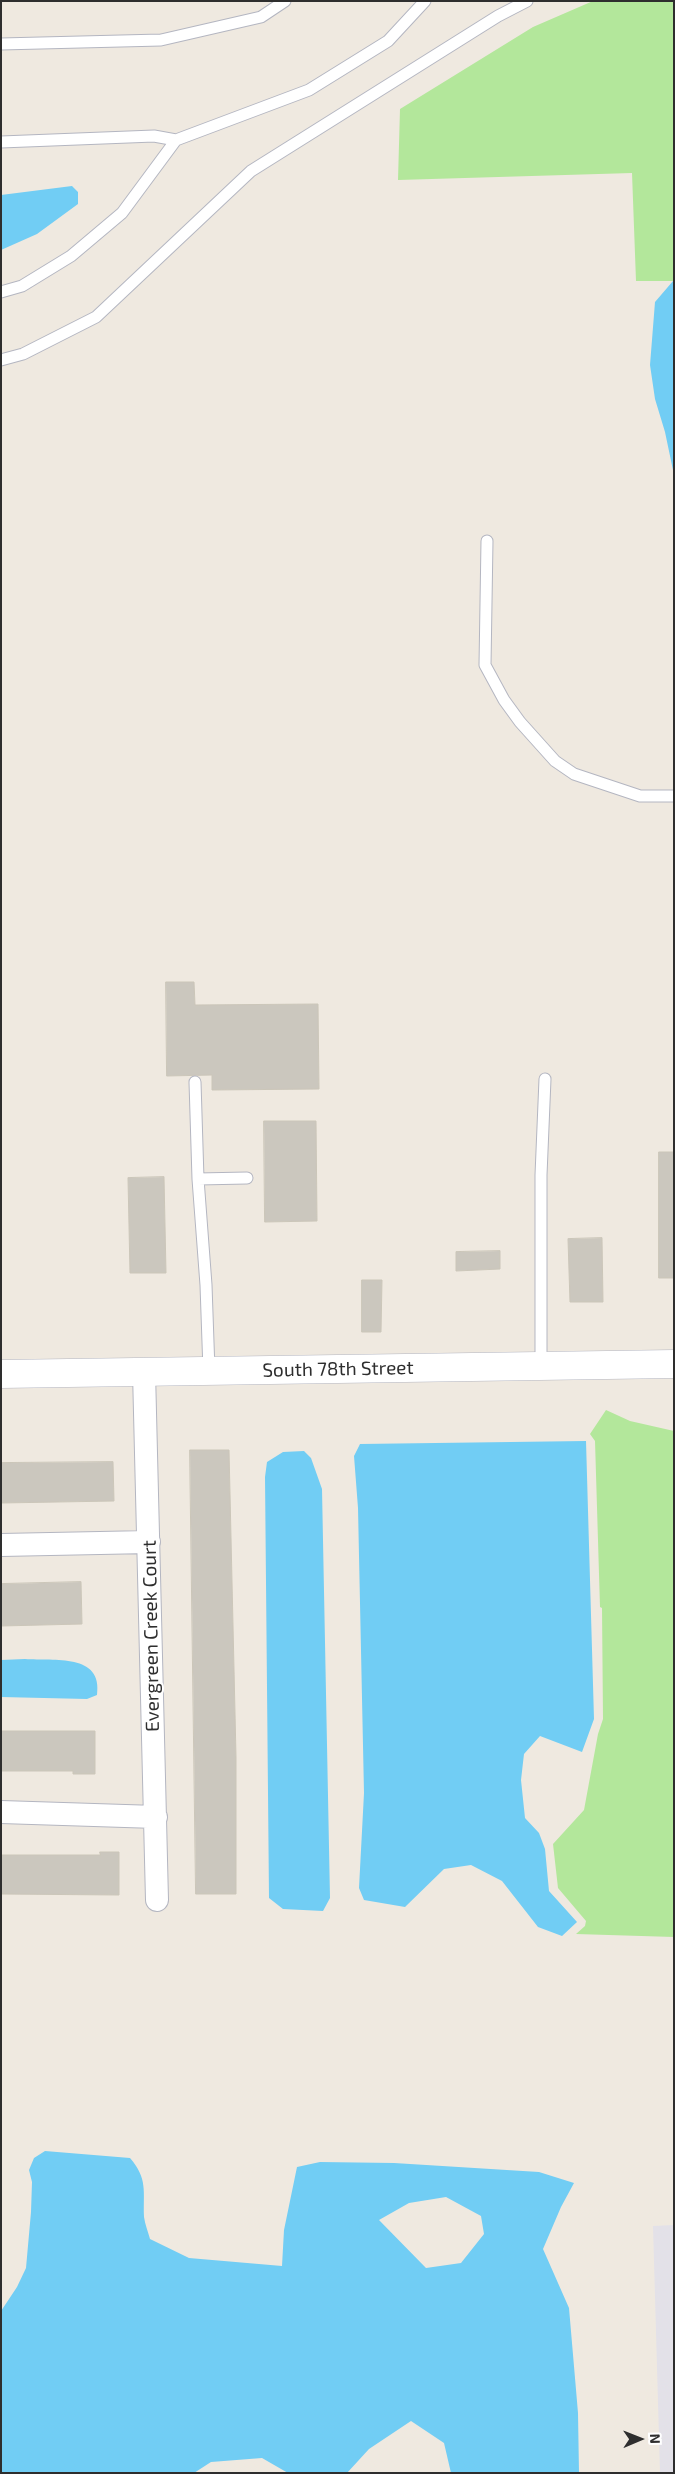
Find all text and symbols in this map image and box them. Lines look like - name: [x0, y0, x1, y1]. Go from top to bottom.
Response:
- street label: South 78th Street: [262, 1356, 414, 1382]
- street label: Evergreen Creek Court: [138, 1540, 164, 1732]
- north arrow: [615, 2414, 665, 2464]
- text: N: [647, 2434, 664, 2444]

